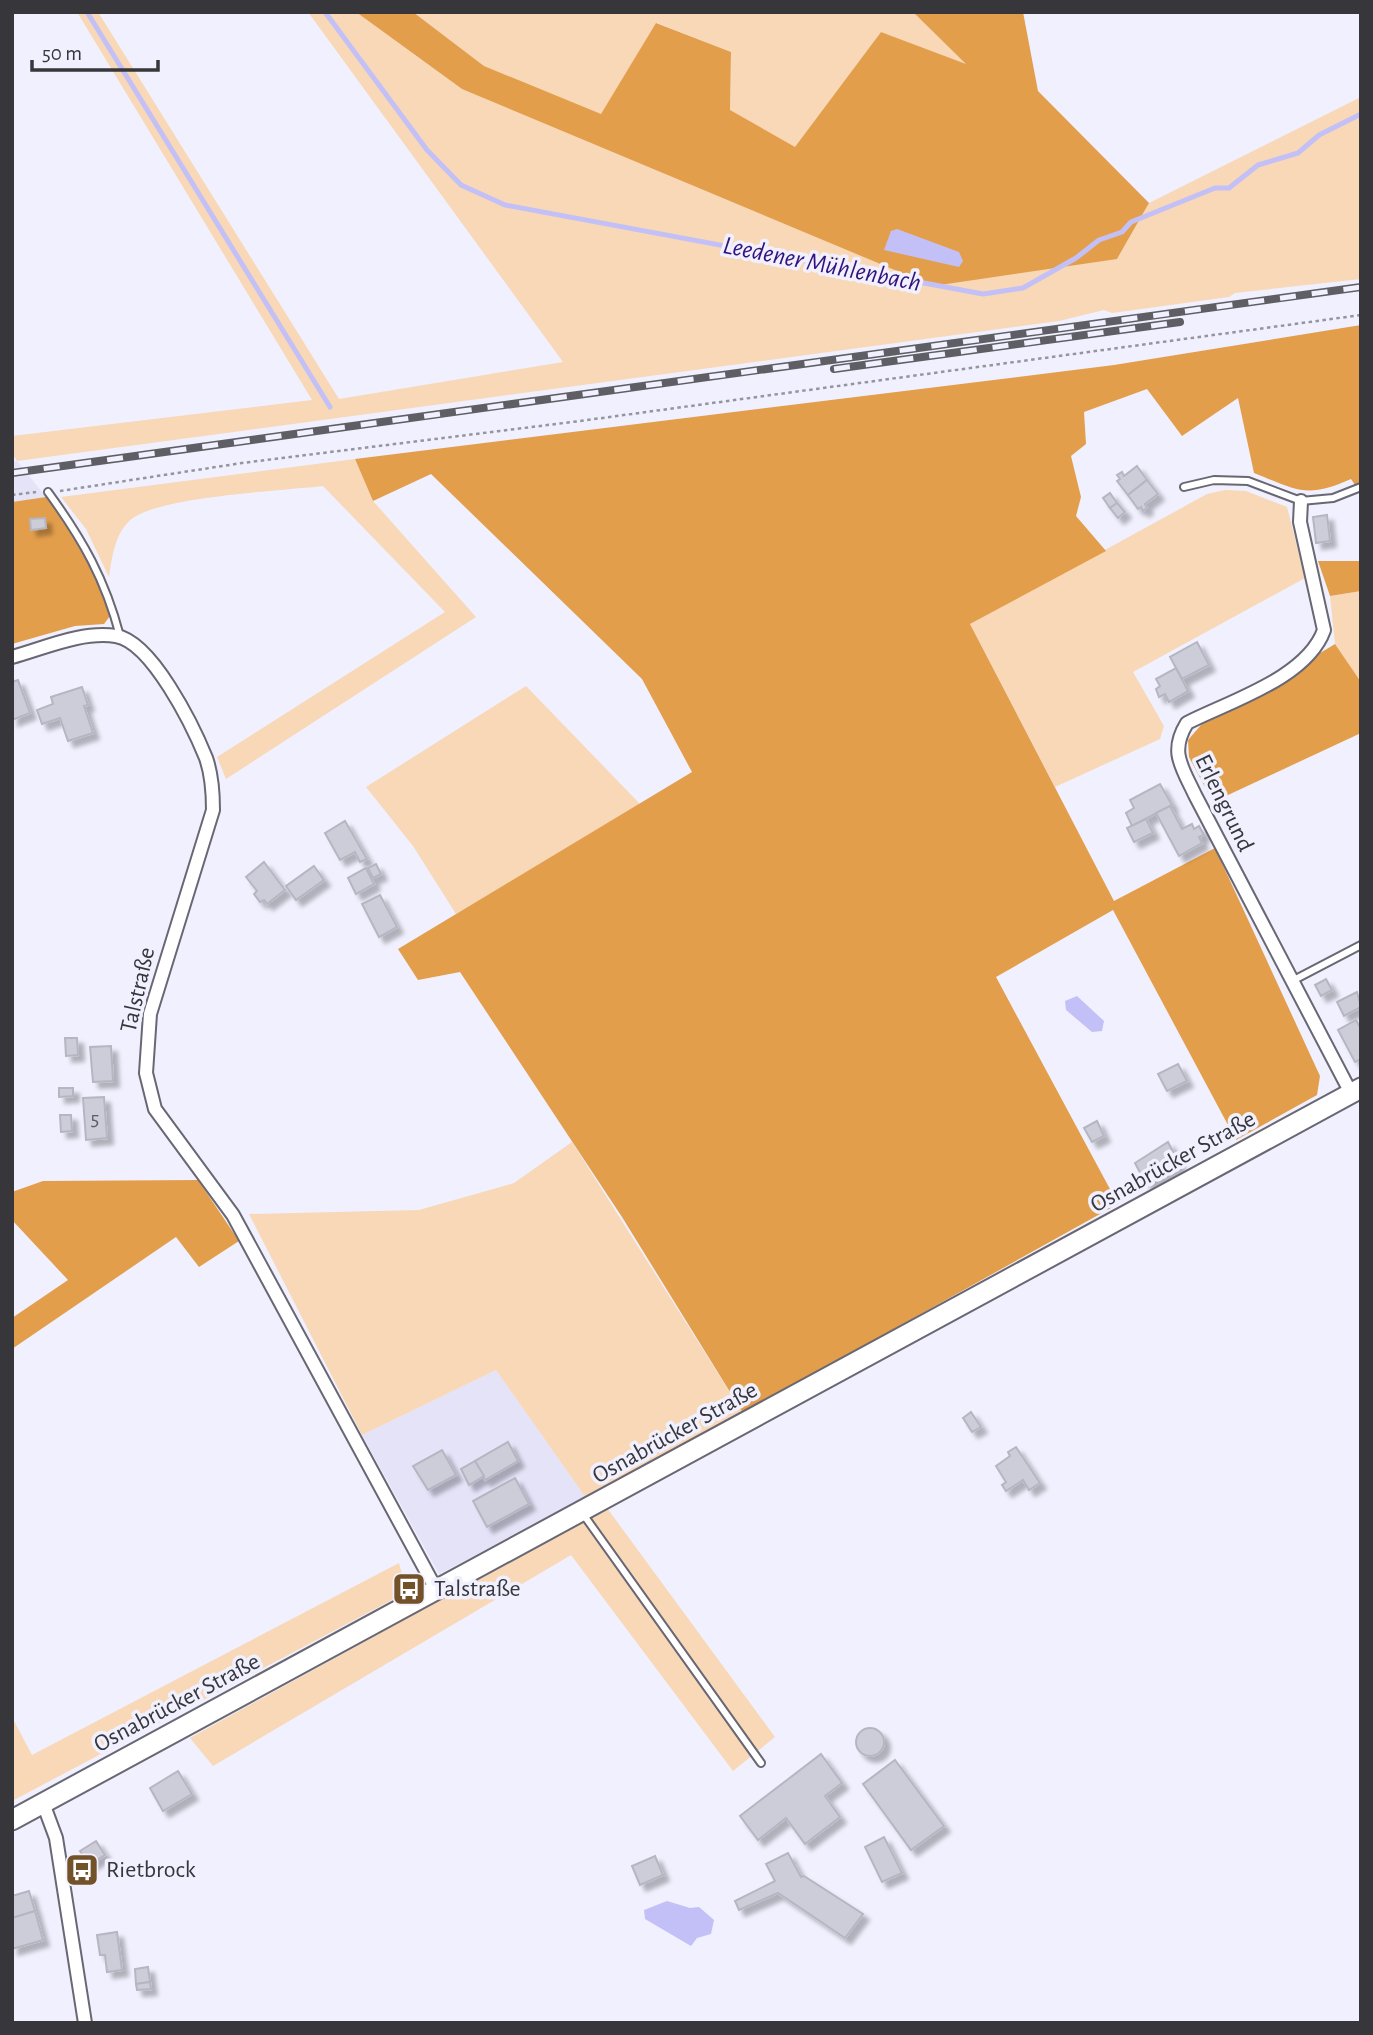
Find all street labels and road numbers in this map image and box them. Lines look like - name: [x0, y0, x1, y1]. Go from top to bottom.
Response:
- street label: Erlengrund: [1190, 751, 1258, 855]
- street label: Talstraße: [117, 945, 159, 1035]
- street label: Osnabrücker Straße: [1087, 1107, 1259, 1217]
- street label: Osnabrücker Straße: [589, 1378, 761, 1488]
- street label: Osnabrücker Straße: [90, 1649, 264, 1757]

